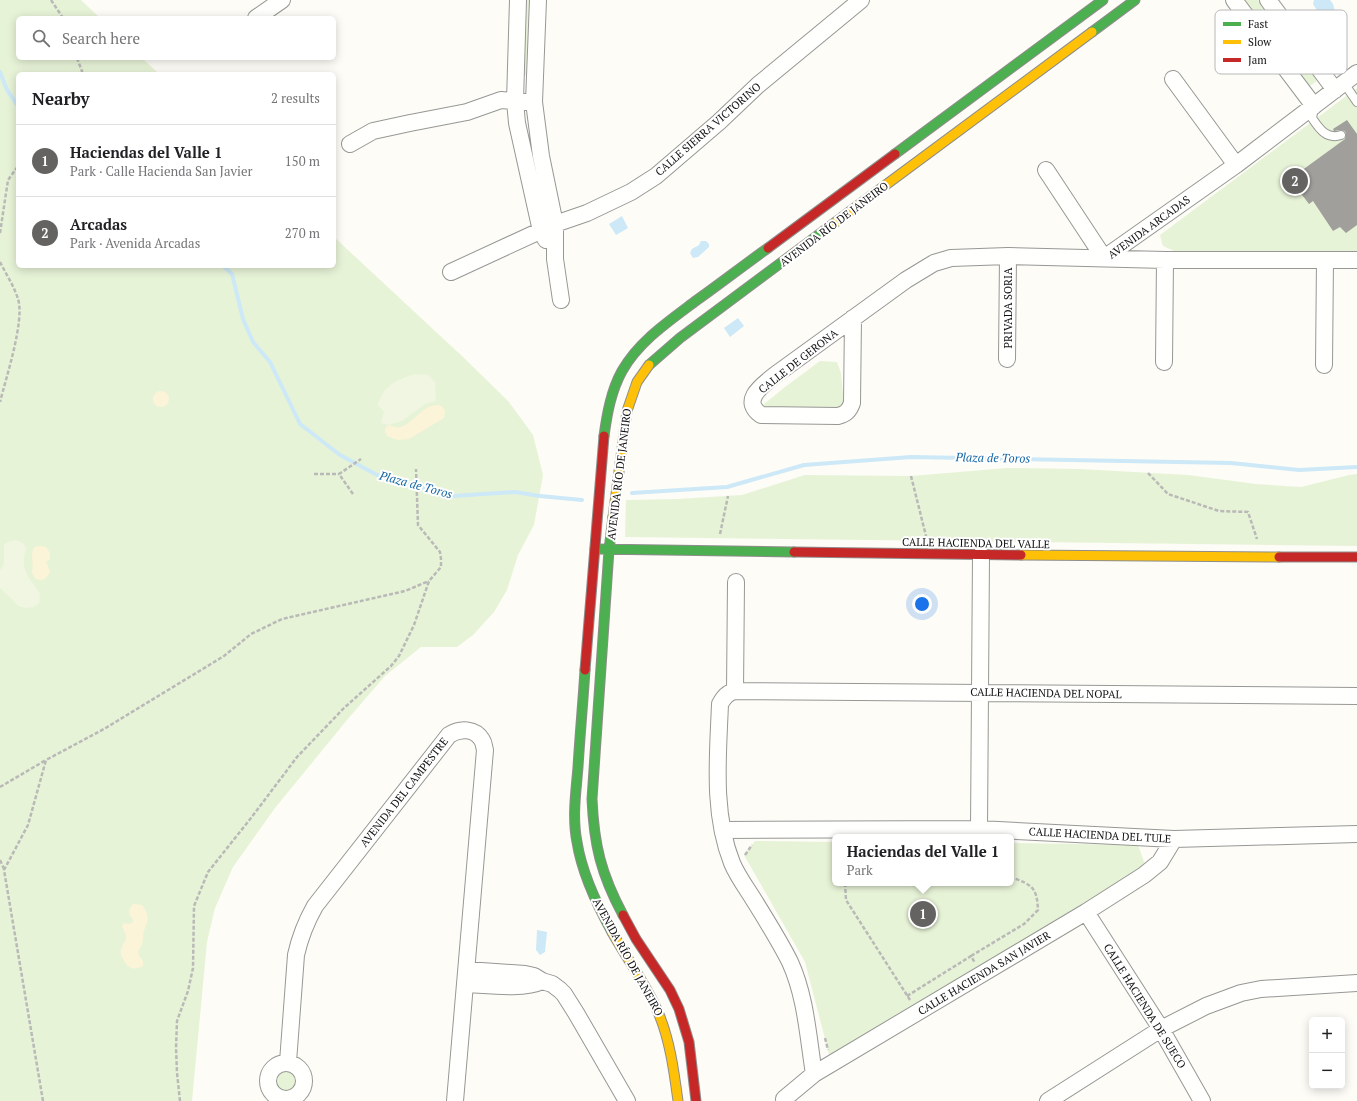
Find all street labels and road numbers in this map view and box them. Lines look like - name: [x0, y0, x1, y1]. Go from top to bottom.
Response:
- street label: CALLE SIERRA VICTORINO: [652, 79, 764, 179]
- street label: AVENIDA RÍO DE JANEIRO: [777, 179, 891, 269]
- street label: AVENIDA ARCADAS: [1105, 192, 1193, 262]
- street label: PRIVADA SORIA: [1001, 267, 1015, 348]
- street label: CALLE DE GERONA: [756, 325, 841, 396]
- street label: AVENIDA RÍO DE JANEIRO: [604, 407, 634, 541]
- street label: CALLE HACIENDA DEL VALLE: [902, 535, 1050, 551]
- street label: CALLE HACIENDA DEL NOPAL: [970, 685, 1122, 701]
- street label: AVENIDA DEL CAMPESTRE: [357, 734, 451, 850]
- street label: CALLE HACIENDA DEL TULE: [1028, 824, 1172, 846]
- street label: AVENIDA RÍO DE JANEIRO: [590, 896, 666, 1018]
- street label: CALLE HACIENDA SAN JAVIER: [915, 928, 1053, 1018]
- street label: CALLE HACIENDA DE SUECO: [1101, 941, 1189, 1071]

